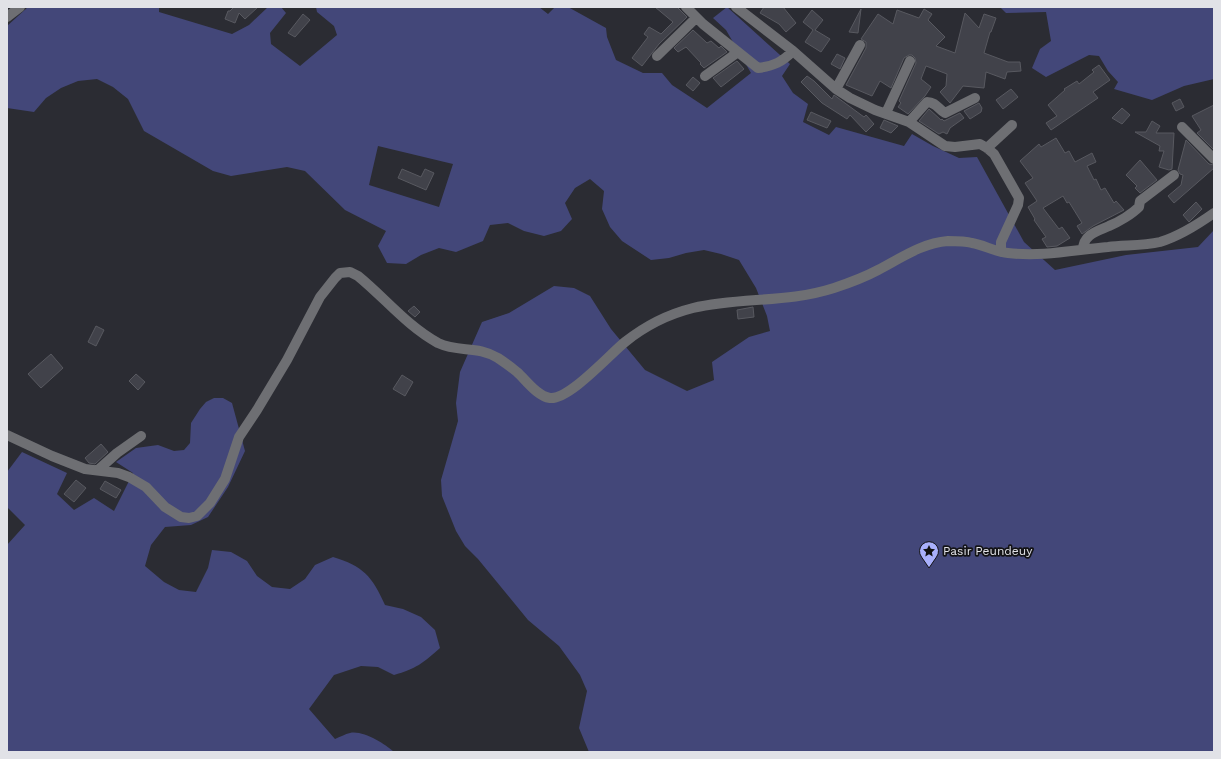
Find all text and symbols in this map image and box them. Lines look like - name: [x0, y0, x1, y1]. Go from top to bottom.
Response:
- place icon: Pasir Peundeuy: [918, 540, 940, 568]
- place label: Pasir Peundeuy: [943, 544, 1033, 558]

